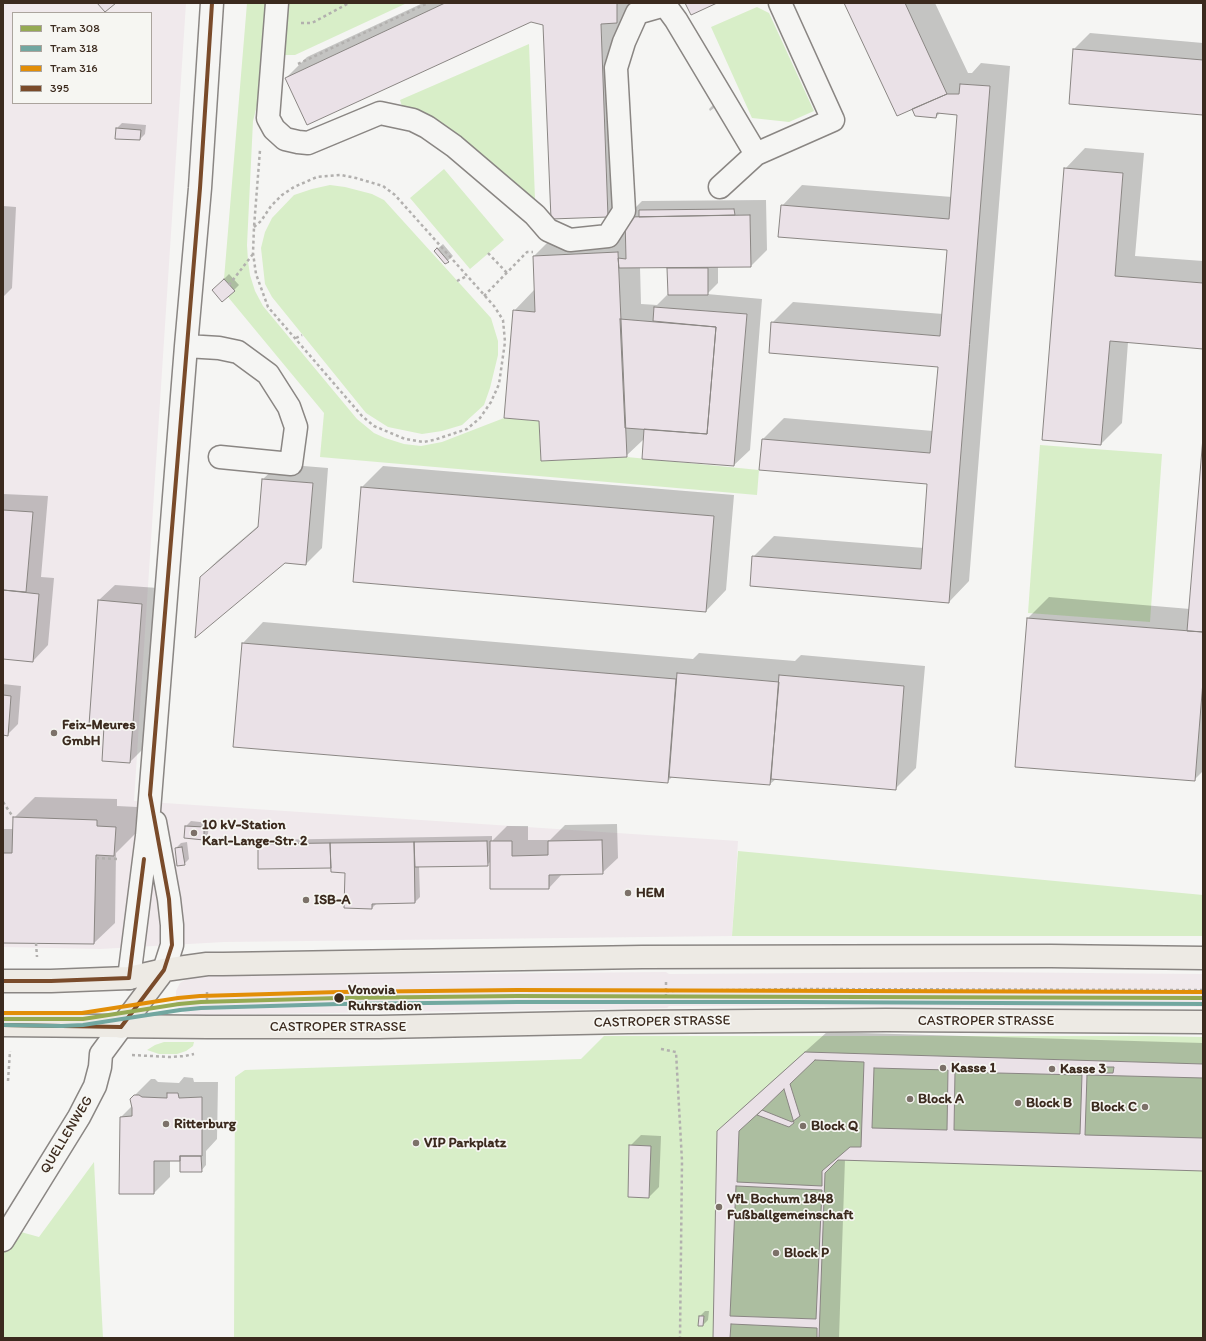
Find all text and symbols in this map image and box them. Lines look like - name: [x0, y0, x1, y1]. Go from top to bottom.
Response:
- legend: [12, 12, 152, 104]
- text: Tram 308: [50, 21, 100, 35]
- text: Tram 318: [50, 41, 98, 55]
- text: Tram 316: [50, 61, 98, 75]
- text: 395: [50, 81, 69, 95]
- place label: Feix-Meures GmbH: [62, 717, 136, 750]
- marker: Feix-Meures GmbH: [49, 728, 59, 738]
- place label: 10 kV-Station Karl-Lange-Str. 2: [202, 817, 307, 850]
- marker: 10 kV-Station Karl-Lange-Str. 2: [189, 828, 199, 838]
- place label: HEM: [636, 885, 665, 901]
- marker: HEM: [623, 888, 633, 898]
- place label: ISB-A: [314, 892, 351, 908]
- marker: ISB-A: [301, 895, 311, 905]
- place label: Vonovia Ruhrstadion: [348, 982, 422, 1014]
- marker: Vonovia Ruhrstadion: [332, 991, 346, 1005]
- street label: CASTROPER STRASSE: [594, 1012, 730, 1032]
- street label: CASTROPER STRASSE: [918, 1013, 1054, 1029]
- street label: CASTROPER STRASSE: [270, 1019, 406, 1035]
- place label: Kasse 1: [951, 1060, 996, 1076]
- place label: Kasse 3: [1060, 1061, 1106, 1077]
- marker: Kasse 1: [938, 1063, 948, 1073]
- marker: Kasse 3: [1047, 1064, 1057, 1074]
- place label: Block A: [918, 1091, 964, 1107]
- street label: QUELLENWEG: [37, 1093, 97, 1177]
- marker: Block A: [905, 1094, 915, 1104]
- place label: Block B: [1026, 1095, 1072, 1111]
- marker: Block B: [1013, 1098, 1023, 1108]
- place label: Block C: [1091, 1099, 1137, 1115]
- marker: Block C: [1140, 1102, 1150, 1112]
- place label: Ritterburg: [174, 1116, 236, 1132]
- place label: Block Q: [811, 1118, 858, 1134]
- marker: Ritterburg: [161, 1119, 171, 1129]
- marker: Block Q: [798, 1121, 808, 1131]
- place label: VIP Parkplatz: [424, 1135, 506, 1151]
- marker: VIP Parkplatz: [411, 1138, 421, 1148]
- place label: VfL Bochum 1848 Fußballgemeinschaft: [727, 1191, 853, 1224]
- marker: VfL Bochum 1848 Fußballgemeinschaft: [714, 1202, 724, 1212]
- place label: Block P: [784, 1245, 829, 1261]
- marker: Block P: [771, 1248, 781, 1258]

